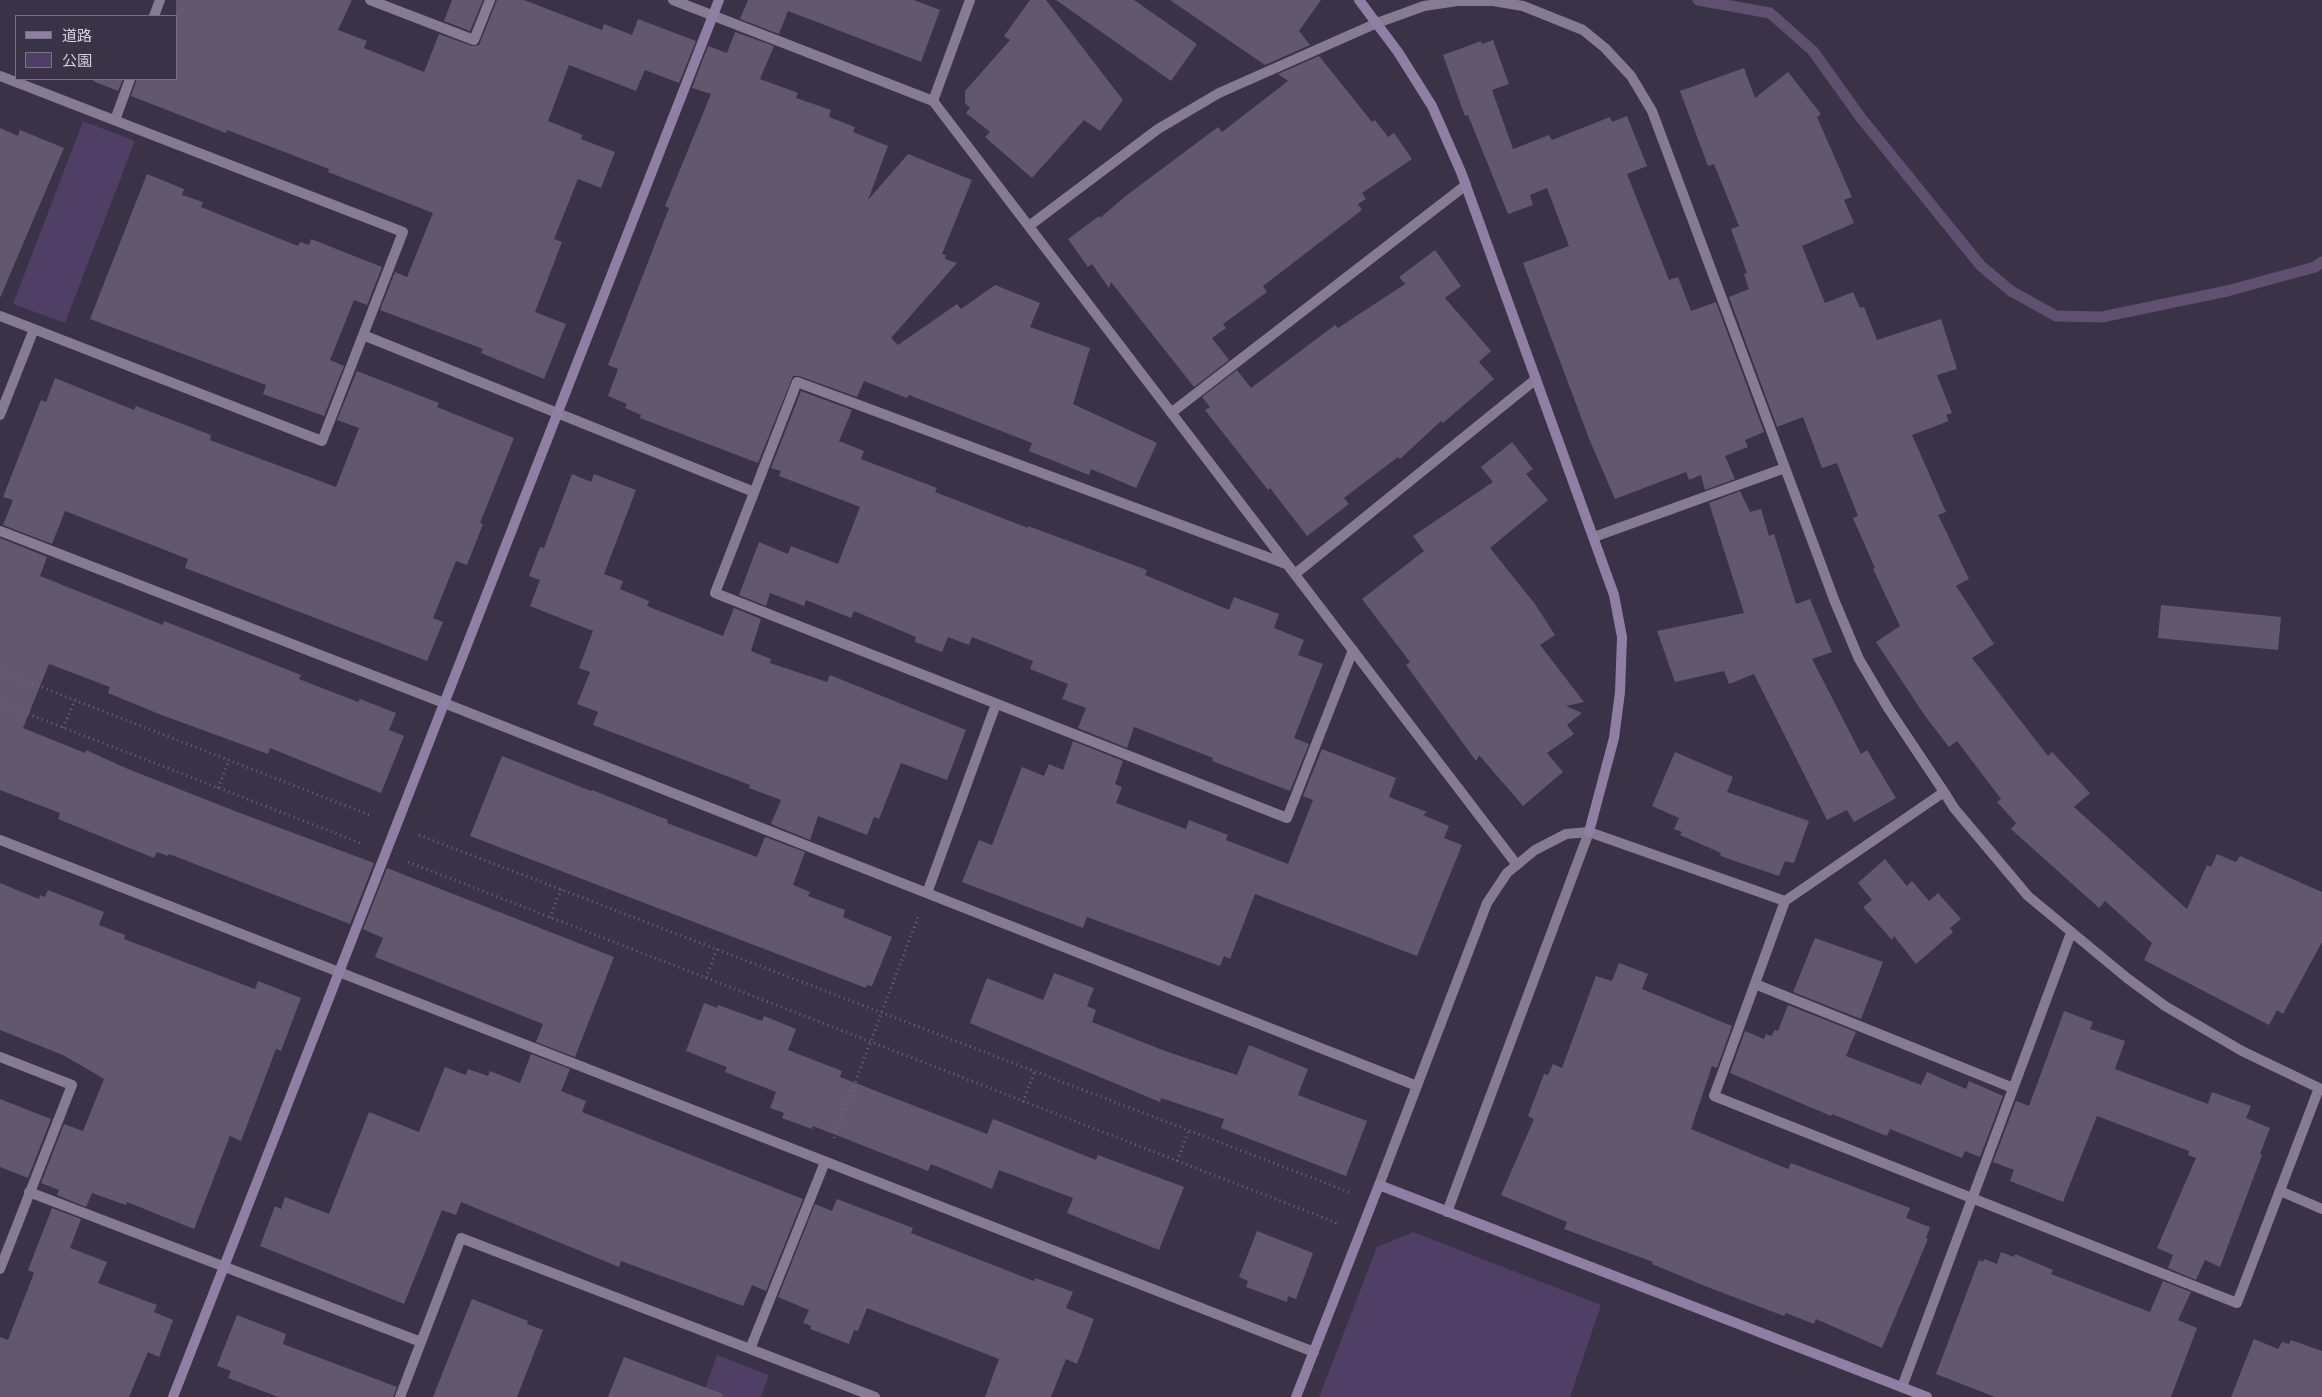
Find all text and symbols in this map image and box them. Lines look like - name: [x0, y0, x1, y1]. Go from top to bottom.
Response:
- legend: [15, 15, 178, 80]
- text: 道路: [62, 27, 92, 45]
- text: 公園: [62, 52, 92, 70]

